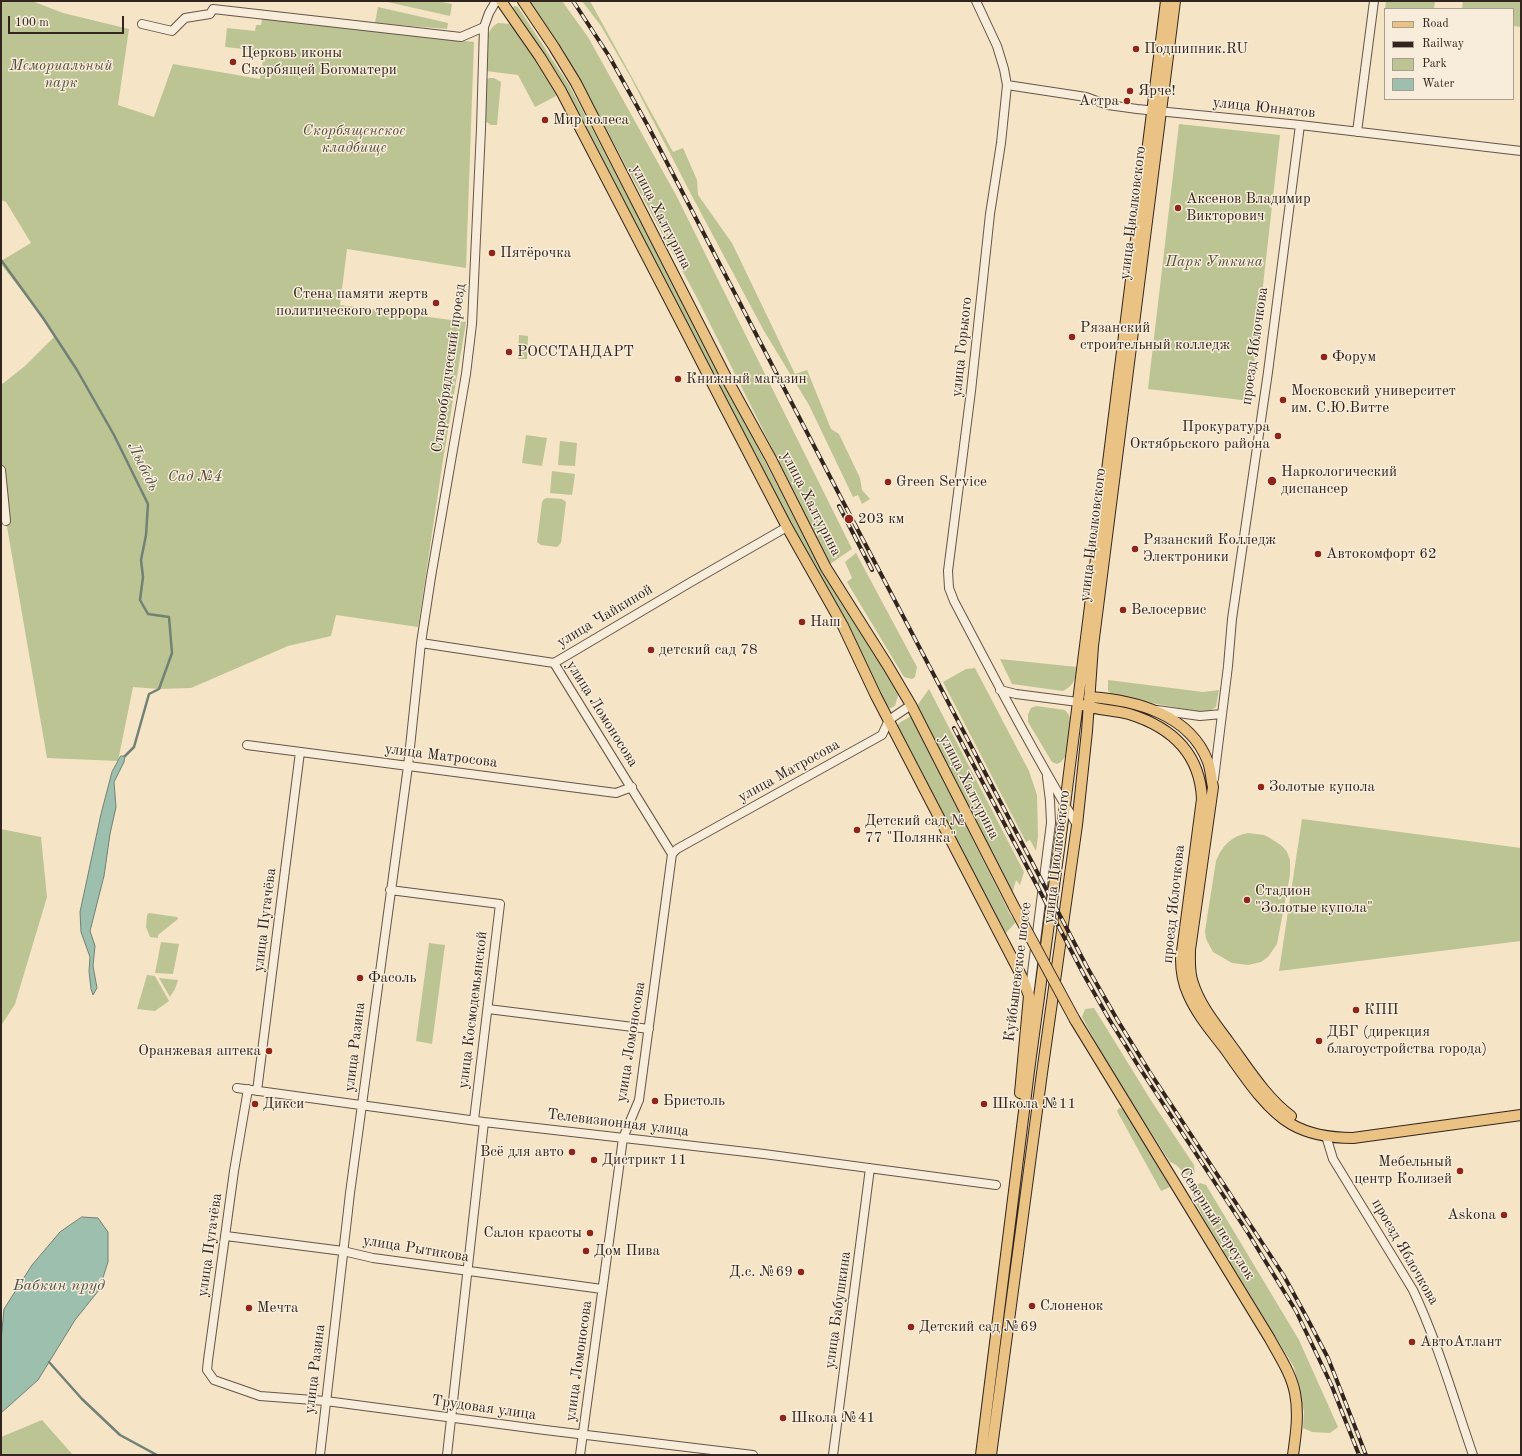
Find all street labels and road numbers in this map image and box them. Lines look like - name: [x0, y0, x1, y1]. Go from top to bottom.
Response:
- street label: улица Юннатов: [1212, 94, 1316, 122]
- street label: улица Циолковского: [1116, 145, 1150, 281]
- street label: улица Халтурина: [627, 162, 695, 272]
- street label: Старообрядческий проезд: [428, 282, 470, 454]
- street label: проезд Яблочкова: [1238, 286, 1272, 406]
- street label: улица Горького: [948, 296, 976, 398]
- street label: улица Халтурина: [777, 449, 845, 559]
- street label: улица Циолковского: [1076, 467, 1110, 603]
- street label: улица Чайкиной: [554, 580, 656, 652]
- street label: улица Ломоносова: [562, 657, 642, 771]
- street label: улица Халтурина: [935, 732, 1003, 842]
- street label: улица Матросова: [735, 736, 843, 806]
- street label: улица Матросова: [384, 740, 498, 772]
- street label: улица Циолковского: [1040, 789, 1074, 925]
- street label: проезд Яблочкова: [1159, 844, 1189, 964]
- street label: улица Пугачёва: [250, 867, 280, 973]
- street label: Куйбышевское шоссе: [1001, 901, 1035, 1043]
- street label: улица Космодемьянской: [454, 930, 492, 1090]
- street label: улица Ломоносова: [613, 980, 649, 1104]
- street label: улица Разина: [341, 1001, 369, 1093]
- street label: Телевизионная улица: [546, 1105, 690, 1141]
- street label: Северный переулок: [1175, 1165, 1259, 1283]
- street label: улица Пугачёва: [194, 1192, 226, 1298]
- street label: проезд Яблочкова: [1367, 1196, 1443, 1308]
- street label: улица Рытикова: [362, 1232, 470, 1266]
- street label: улица Бабушкина: [821, 1250, 855, 1370]
- street label: улица Ломоносова: [562, 1299, 596, 1423]
- street label: улица Разина: [301, 1323, 329, 1415]
- street label: Трудовая улица: [431, 1392, 537, 1424]

